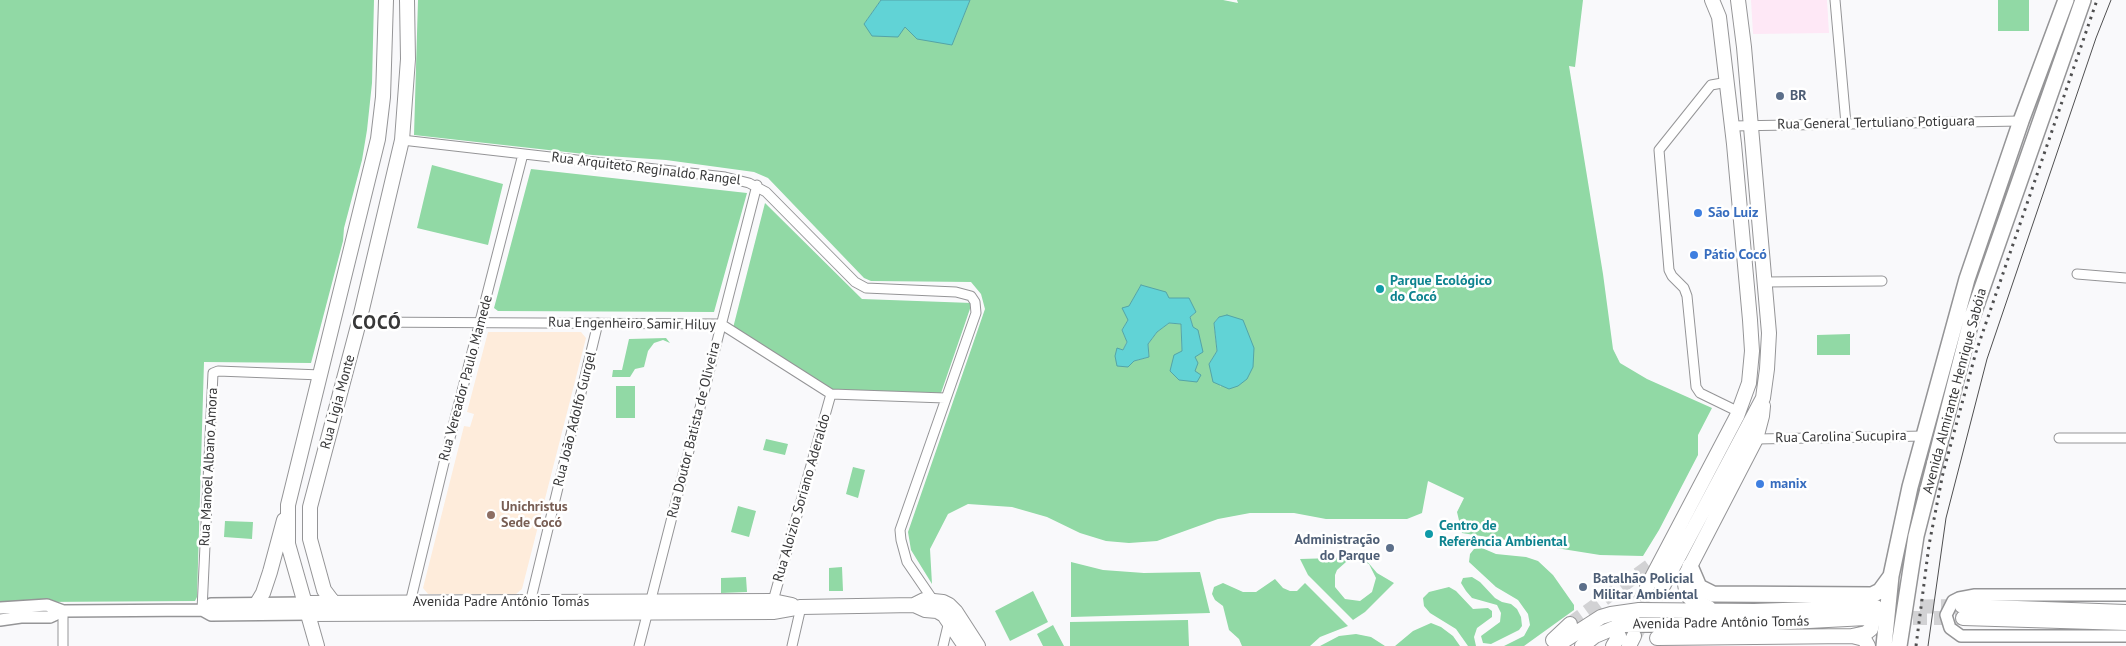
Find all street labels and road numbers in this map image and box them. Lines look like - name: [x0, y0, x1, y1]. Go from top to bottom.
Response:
- street label: Rua General Tertuliano Potiguara: [1777, 113, 1975, 133]
- street label: Rua Arquiteto Reginaldo Rangel: [550, 149, 742, 189]
- street label: Avenida Almirante Henrique Sabóia: [1919, 286, 1991, 496]
- street label: Rua Vereador Paulo Mamede: [436, 293, 496, 463]
- street label: Rua Engenheiro Samir Hiluy: [548, 314, 716, 334]
- street label: Rua Doutor Batista de Oliveira: [664, 340, 724, 520]
- street label: Rua João Adolfo Gurgel: [550, 350, 600, 488]
- street label: Rua Ligia Monte: [317, 353, 359, 451]
- street label: Rua Manoel Albano Amora: [196, 387, 222, 547]
- street label: Rua Aloizio Soriano Aderaldo: [770, 412, 834, 584]
- street label: Rua Carolina Sucupira: [1775, 427, 1907, 447]
- street label: Avenida Padre Antônio Tomás: [413, 594, 589, 610]
- street label: Avenida Padre Antônio Tomás: [1632, 613, 1810, 633]

